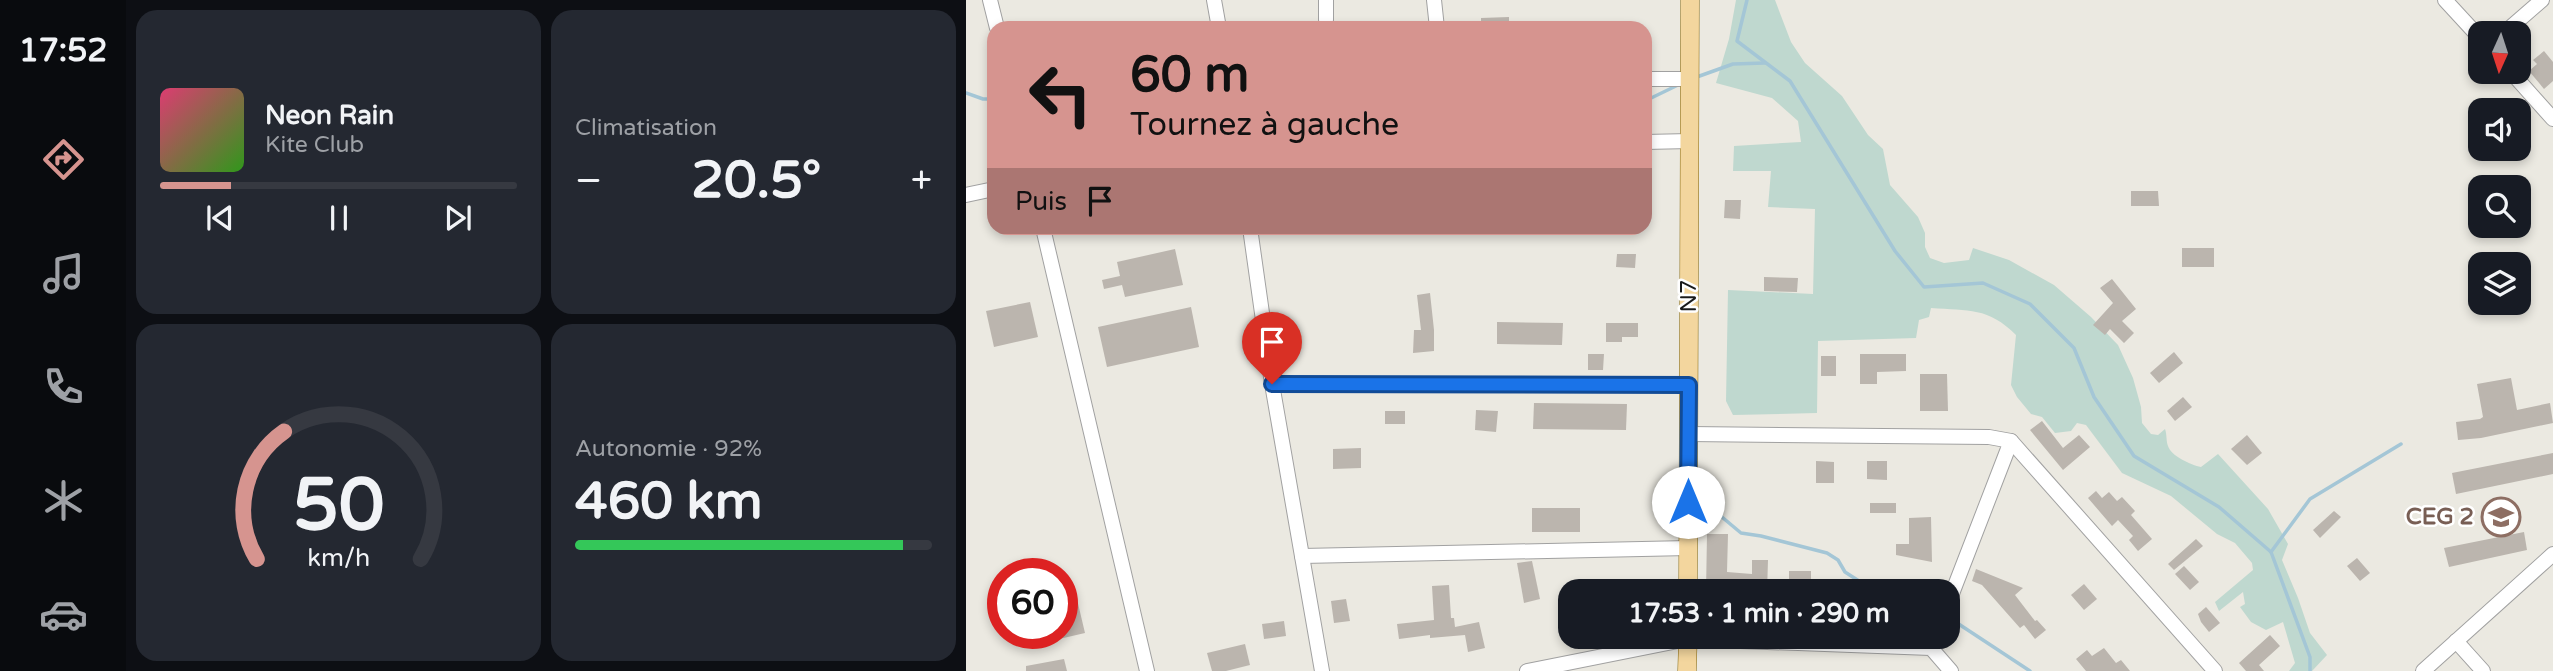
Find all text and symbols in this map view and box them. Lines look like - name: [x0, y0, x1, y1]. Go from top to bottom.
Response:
- north arrow: [2468, 21, 2530, 84]
- map controls: [2468, 21, 2531, 315]
- text: 17:52: [19, 32, 107, 70]
- text: 60 m: [1130, 46, 1249, 105]
- icon: left: [1015, 49, 1106, 140]
- button: sound: [2468, 98, 2531, 161]
- text: Neon Rain: [265, 100, 394, 131]
- text: Tournez à gauche: [1130, 106, 1399, 144]
- text: Climatisation: [575, 114, 717, 142]
- text: Kite Club: [265, 131, 364, 159]
- icon: directions: [39, 135, 88, 184]
- text: 20.5°: [691, 149, 821, 212]
- text: −: [575, 158, 602, 204]
- text: +: [911, 158, 932, 204]
- button: search: [2468, 175, 2531, 238]
- icon: arrive: [1081, 182, 1119, 220]
- text: Puis: [1015, 186, 1067, 217]
- icon: previous: [201, 199, 239, 237]
- icon: pause: [320, 199, 358, 237]
- icon: next: [439, 199, 477, 237]
- icon: music: [39, 249, 88, 298]
- button: layers: [2468, 252, 2531, 315]
- street label: N7: [1675, 280, 1703, 312]
- pin: [1242, 312, 1302, 384]
- icon: arrive: [1253, 323, 1291, 361]
- icon: phone: [39, 362, 88, 411]
- text: Autonomie · 92%: [575, 435, 762, 463]
- text: 50: [293, 462, 384, 550]
- position arrow: [1651, 465, 1725, 539]
- text: 460 km: [575, 470, 763, 533]
- icon: climate: [39, 476, 88, 525]
- school or university icon: CEG 2: [2480, 496, 2522, 538]
- place label: CEG 2: [2406, 503, 2474, 531]
- text: km/h: [307, 542, 370, 572]
- speed limit sign: 60: [987, 558, 1078, 649]
- icon: car: [39, 590, 88, 639]
- text: 17:53 · 1 min · 290 m: [1628, 598, 1890, 629]

